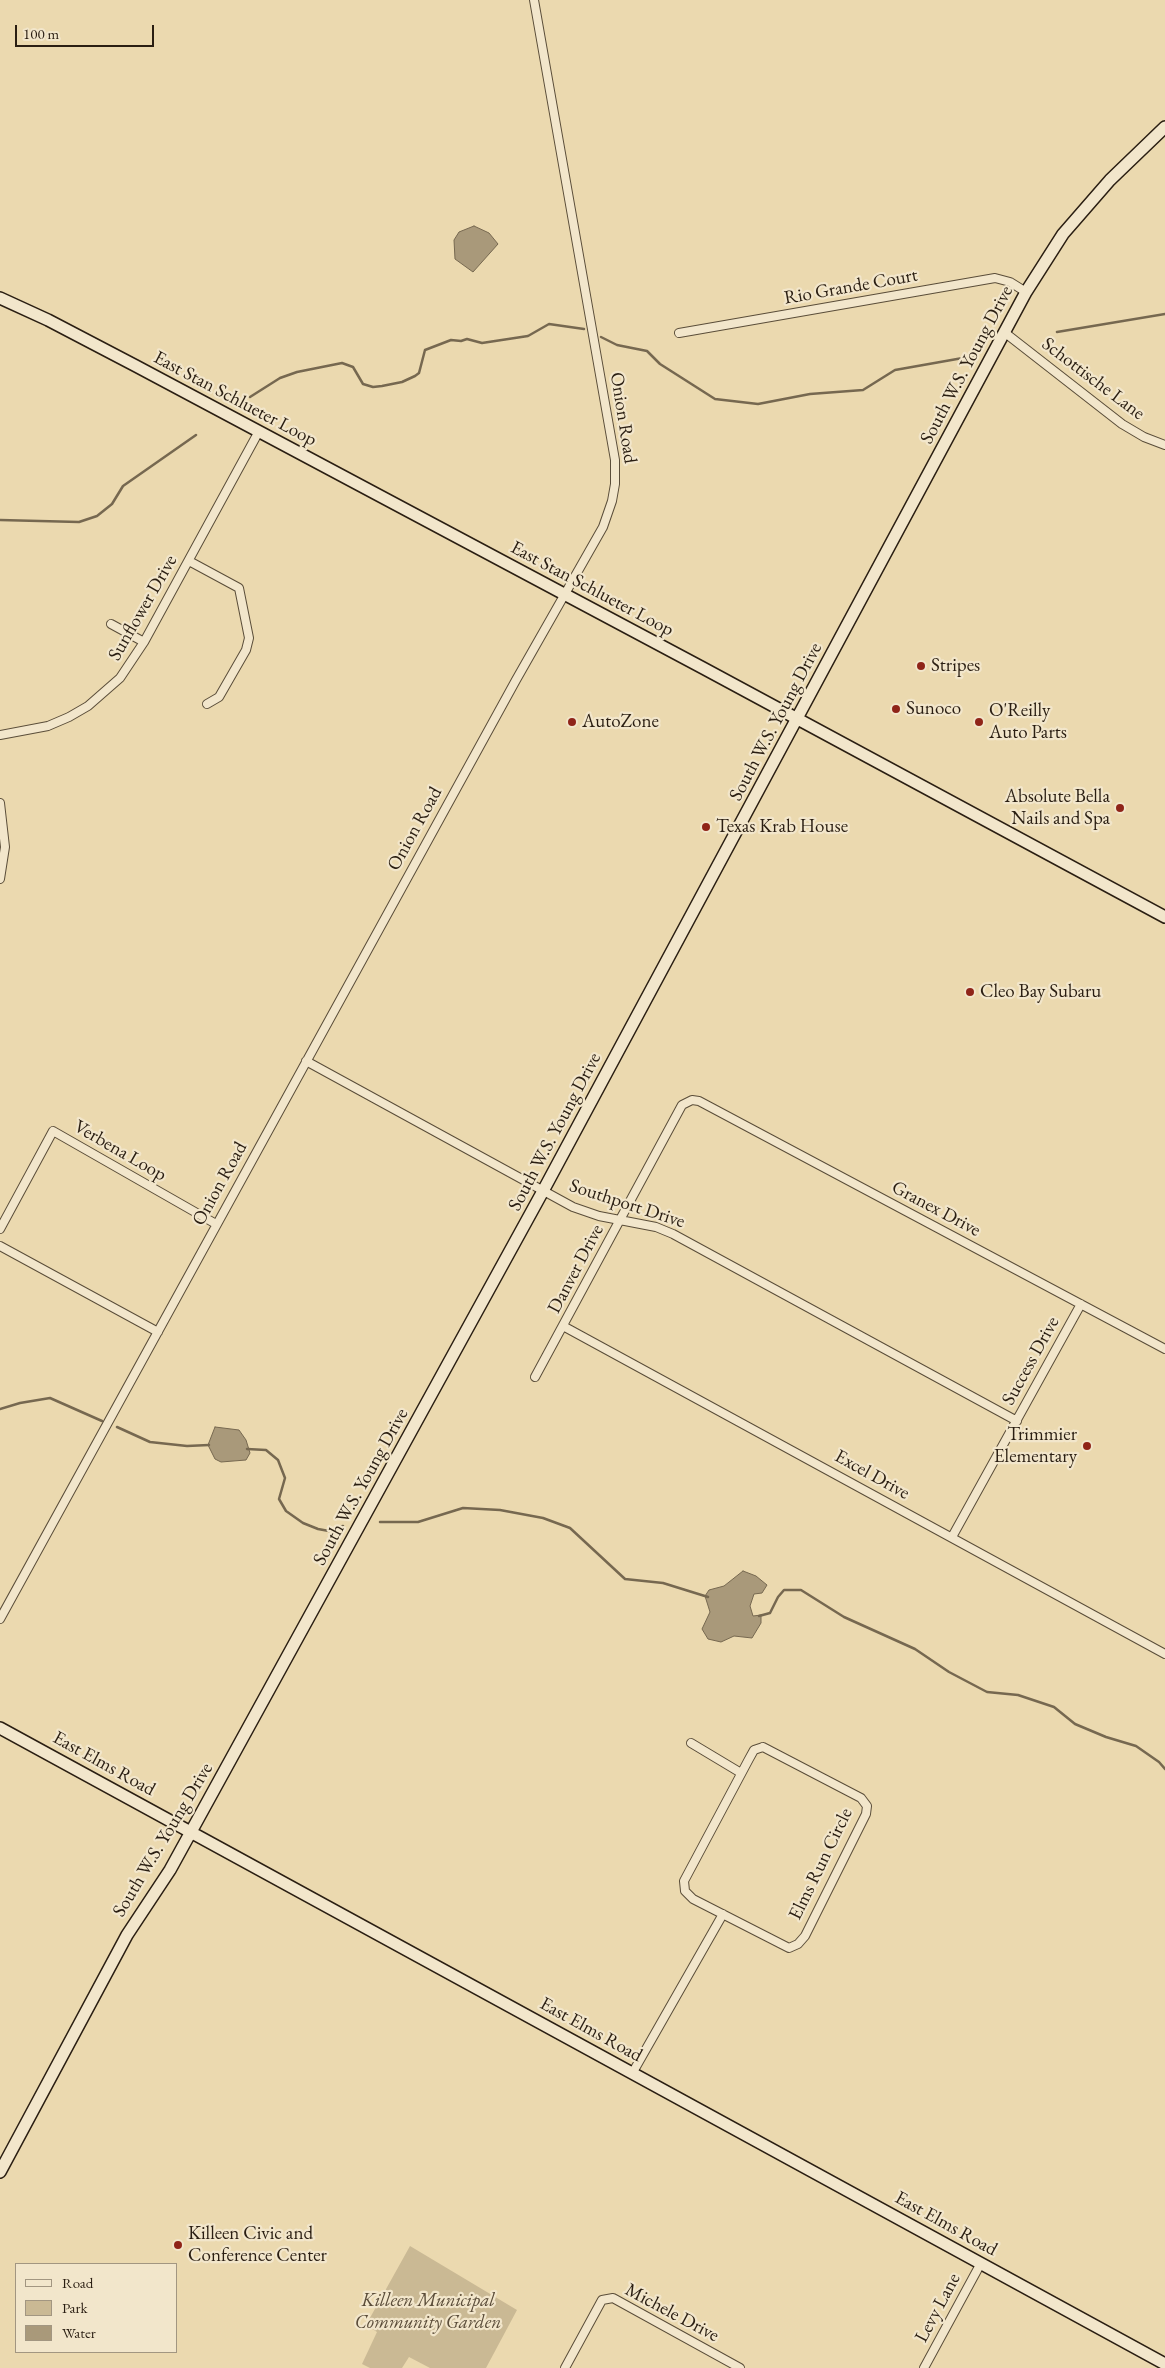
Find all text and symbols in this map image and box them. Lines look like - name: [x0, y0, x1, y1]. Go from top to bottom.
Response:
- scale bar: [18, 15, 156, 47]
- text: 100 m: [23, 24, 59, 43]
- street label: Rio Grande Court: [782, 264, 920, 310]
- street label: South W.S. Young Drive: [916, 282, 1018, 448]
- street label: Schottische Lane: [1037, 333, 1149, 425]
- street label: East Stan Schlueter Loop: [149, 346, 321, 452]
- street label: Onion Road: [605, 371, 641, 465]
- street label: East Stan Schlueter Loop: [506, 536, 678, 642]
- street label: Sunflower Drive: [104, 551, 182, 665]
- street label: South W.S. Young Drive: [725, 639, 827, 805]
- place label: Stripes: [931, 655, 980, 677]
- marker: Stripes: [915, 660, 927, 672]
- place label: Sunoco: [906, 698, 961, 720]
- place label: O'Reilly Auto Parts: [989, 700, 1067, 744]
- marker: Sunoco: [890, 703, 902, 715]
- place label: AutoZone: [582, 711, 659, 733]
- marker: AutoZone: [566, 716, 578, 728]
- marker: O'Reilly Auto Parts: [973, 716, 985, 728]
- street label: Onion Road: [383, 783, 447, 875]
- place label: Absolute Bella Nails and Spa: [1005, 786, 1110, 830]
- marker: Absolute Bella Nails and Spa: [1114, 802, 1126, 814]
- place label: Texas Krab House: [716, 816, 848, 838]
- marker: Texas Krab House: [700, 821, 712, 833]
- place label: Cleo Bay Subaru: [980, 981, 1101, 1003]
- marker: Cleo Bay Subaru: [964, 986, 976, 998]
- street label: South W.S. Young Drive: [504, 1049, 606, 1215]
- street label: Verbena Loop: [70, 1115, 170, 1187]
- street label: Onion Road: [188, 1138, 252, 1230]
- street label: Southport Drive: [566, 1175, 688, 1233]
- street label: Granex Drive: [888, 1176, 984, 1242]
- street label: Danver Drive: [543, 1221, 609, 1317]
- street label: Success Drive: [997, 1313, 1065, 1409]
- street label: South W.S. Young Drive: [308, 1405, 414, 1569]
- place label: Trimmier Elementary: [994, 1424, 1077, 1468]
- marker: Trimmier Elementary: [1081, 1440, 1093, 1452]
- street label: Excel Drive: [831, 1445, 913, 1505]
- street label: East Elms Road: [49, 1727, 159, 1801]
- street label: South W.S. Young Drive: [108, 1759, 218, 1921]
- street label: Elms Run Circle: [784, 1804, 858, 1924]
- street label: East Elms Road: [536, 1993, 646, 2067]
- street label: East Elms Road: [891, 2187, 1001, 2261]
- place label: Killeen Civic and Conference Center: [188, 2223, 327, 2267]
- marker: Killeen Civic and Conference Center: [172, 2239, 184, 2251]
- legend: [15, 2263, 178, 2353]
- street label: Levy Lane: [910, 2270, 966, 2346]
- text: Road: [62, 2273, 93, 2292]
- street label: Michele Drive: [621, 2279, 723, 2347]
- park label: Killeen Municipal Community Garden: [355, 2290, 501, 2334]
- text: Park: [62, 2298, 88, 2317]
- text: Water: [62, 2323, 96, 2342]

